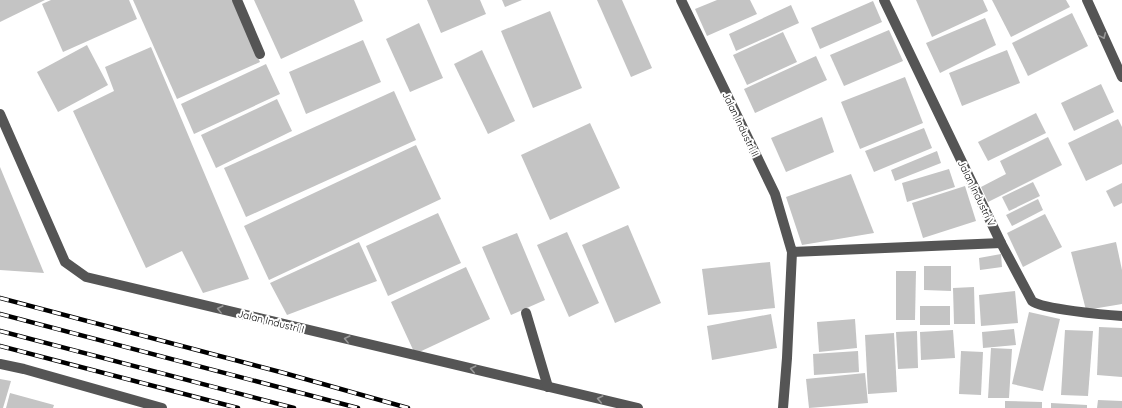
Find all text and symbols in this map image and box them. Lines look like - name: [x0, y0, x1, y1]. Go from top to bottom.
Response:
- one-way arrow: [1098, 31, 1106, 39]
- street label: Jalan Industri II: [719, 90, 762, 159]
- street label: Jalan Industri V: [955, 158, 998, 229]
- one-way arrow: [217, 305, 224, 314]
- street label: Jalan Industri I: [236, 307, 306, 336]
- one-way arrow: [343, 336, 350, 344]
- one-way arrow: [470, 366, 476, 374]
- one-way arrow: [596, 396, 603, 404]

